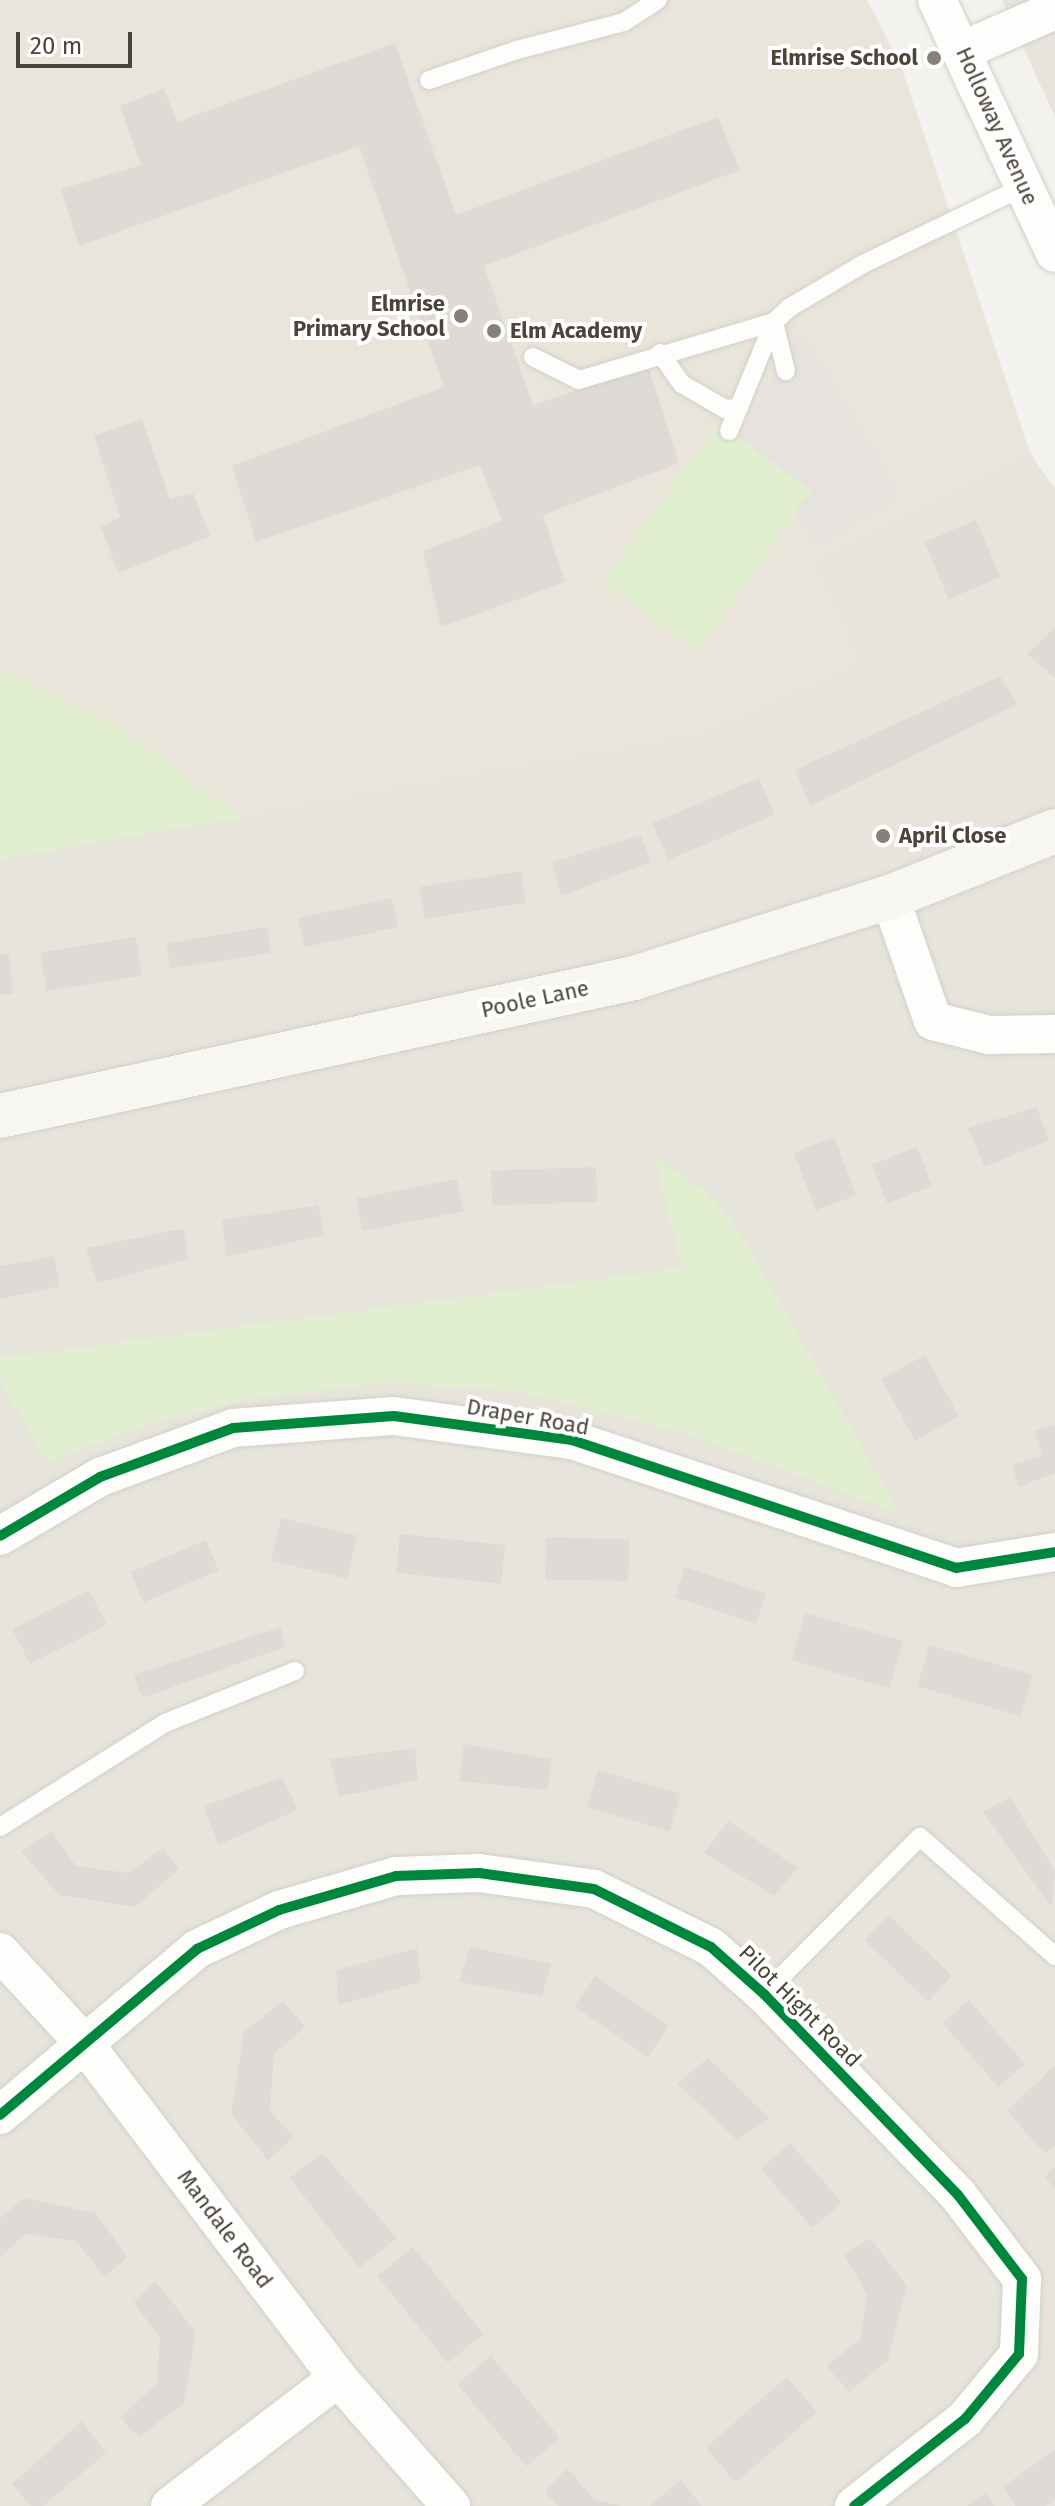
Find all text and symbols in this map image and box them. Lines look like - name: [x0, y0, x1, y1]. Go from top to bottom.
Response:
- scale bar: [20, 16, 136, 66]
- text: 20 m: [30, 32, 82, 60]
- street label: Holloway Avenue: [950, 43, 1044, 209]
- place label: Elmrise School: [770, 45, 918, 71]
- marker: Elmrise School: [925, 49, 943, 67]
- place label: Elmrise Primary School: [293, 290, 445, 342]
- marker: Elmrise Primary School: [452, 307, 470, 325]
- place label: Elm Academy: [510, 318, 642, 344]
- marker: Elm Academy: [485, 322, 503, 340]
- place label: April Close: [899, 823, 1006, 849]
- marker: April Close: [874, 827, 892, 845]
- street label: Poole Lane: [479, 975, 591, 1023]
- street label: Draper Road: [465, 1393, 591, 1441]
- street label: Pilot Hight Road: [733, 1939, 867, 2073]
- street label: Mandale Road: [172, 2164, 278, 2294]

